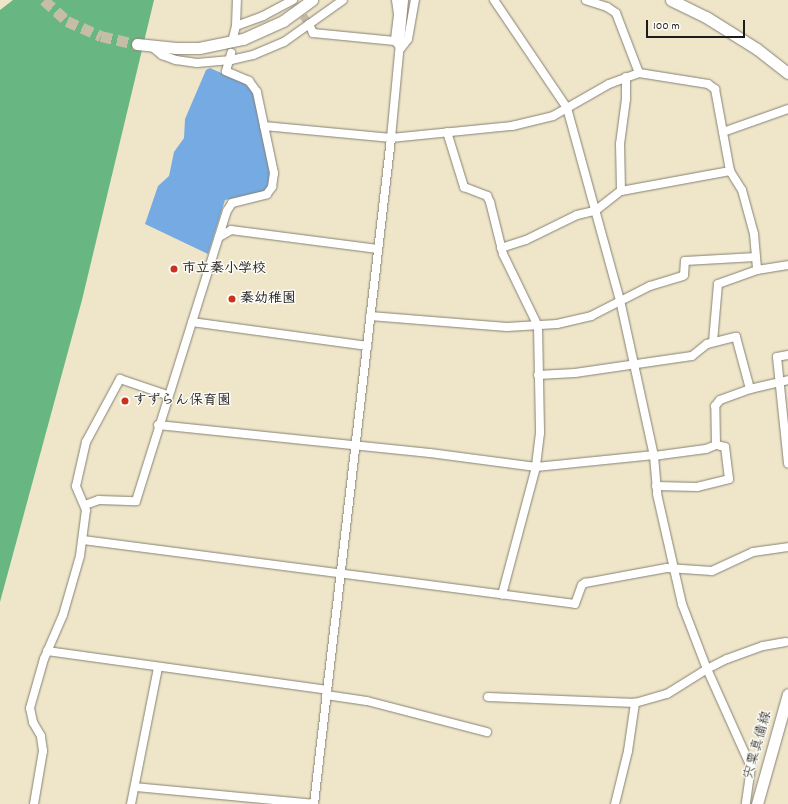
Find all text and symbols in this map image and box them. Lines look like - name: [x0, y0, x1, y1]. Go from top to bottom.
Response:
- scale bar: [648, 12, 747, 38]
- text: 100 m: [653, 18, 680, 35]
- place label: 市立秦小学校: [182, 261, 266, 277]
- marker: 市立秦小学校: [169, 264, 179, 274]
- place label: 秦幼稚園: [240, 291, 296, 307]
- marker: 秦幼稚園: [227, 294, 237, 304]
- place label: すずらん保育園: [133, 393, 231, 409]
- marker: すずらん保育園: [120, 396, 130, 406]
- street label: 宍粟真備線: [740, 709, 776, 781]

